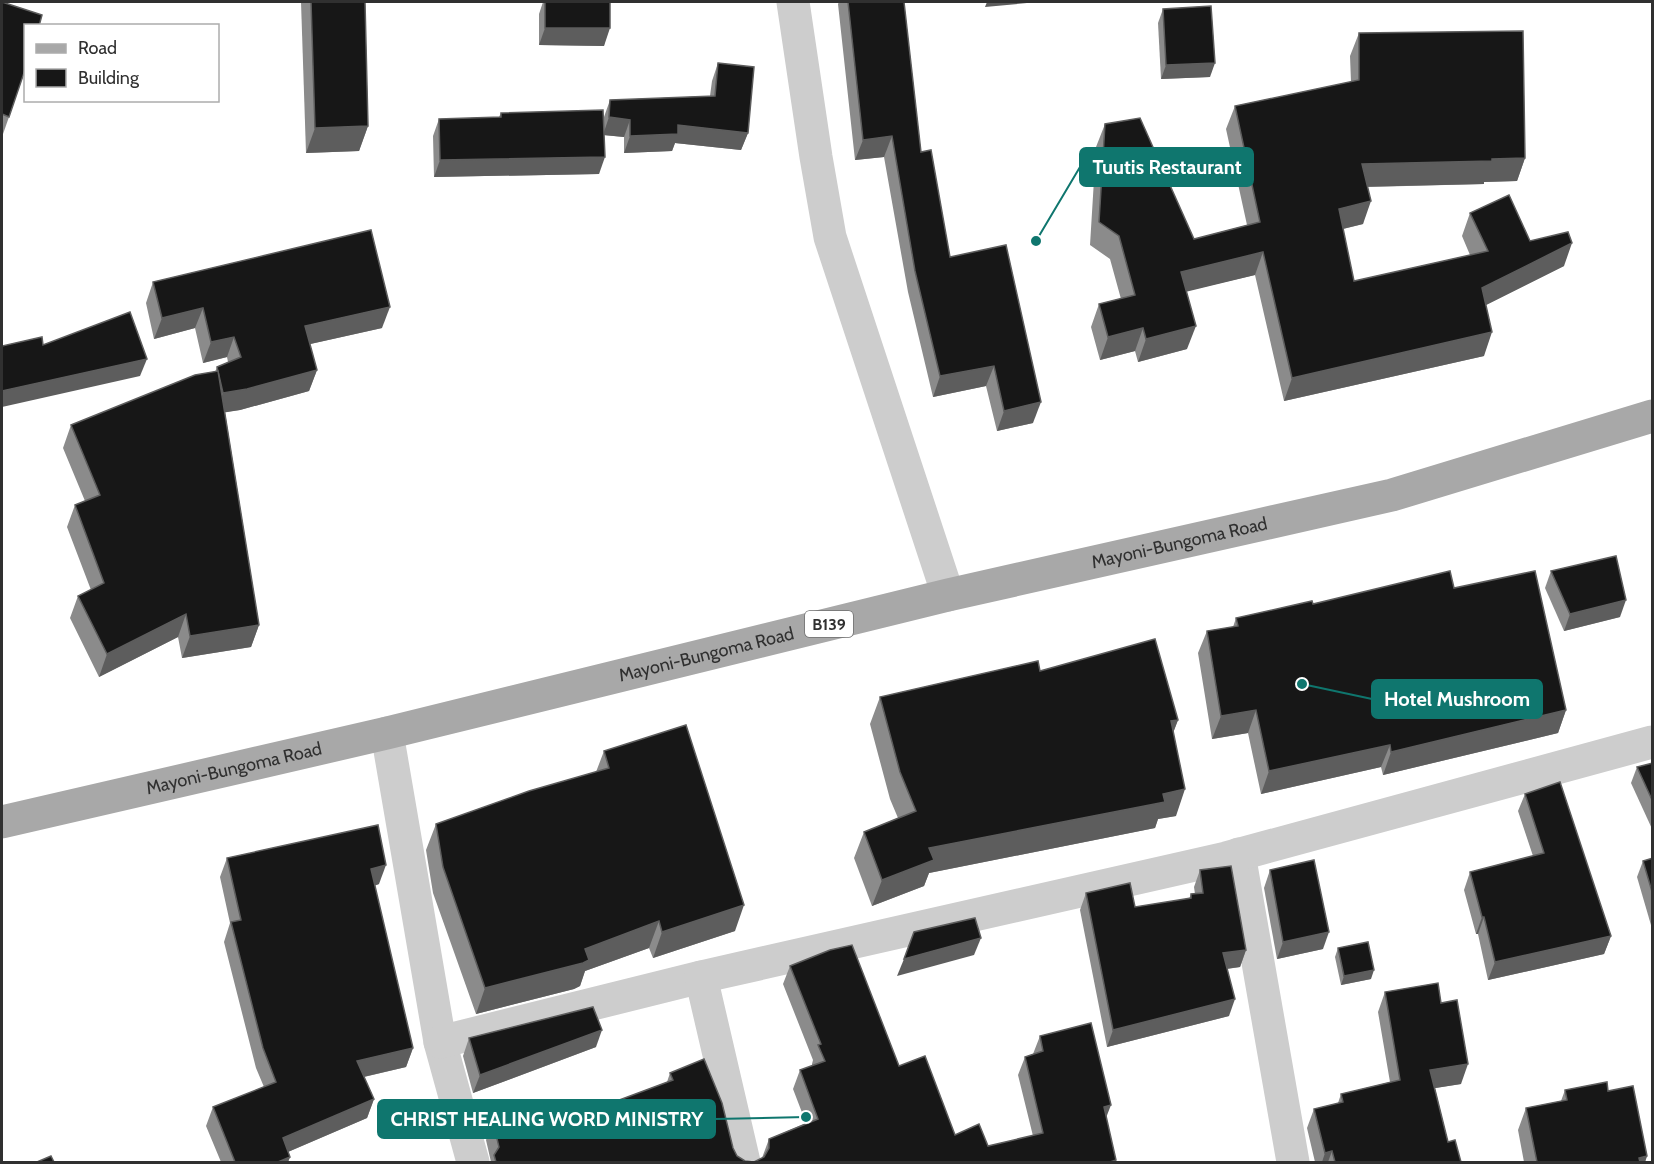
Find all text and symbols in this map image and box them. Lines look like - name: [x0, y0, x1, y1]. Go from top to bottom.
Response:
- legend: [24, 24, 219, 102]
- text: Road: [78, 37, 117, 59]
- text: Building: [78, 67, 140, 89]
- callout: Tuutis Restaurant: [1080, 148, 1253, 186]
- text: Tuutis Restaurant: [1092, 155, 1242, 179]
- street label: Mayoni-Bungoma Road: [1089, 512, 1269, 573]
- road number: B139: [805, 611, 853, 637]
- street label: Mayoni-Bungoma Road: [616, 622, 796, 687]
- callout: Hotel Mushroom: [1372, 680, 1542, 718]
- text: Hotel Mushroom: [1384, 687, 1530, 711]
- street label: Mayoni-Bungoma Road: [144, 737, 324, 799]
- callout: CHRIST HEALING WORD MINISTRY: [378, 1100, 715, 1138]
- text: CHRIST HEALING WORD MINISTRY: [391, 1107, 704, 1131]

